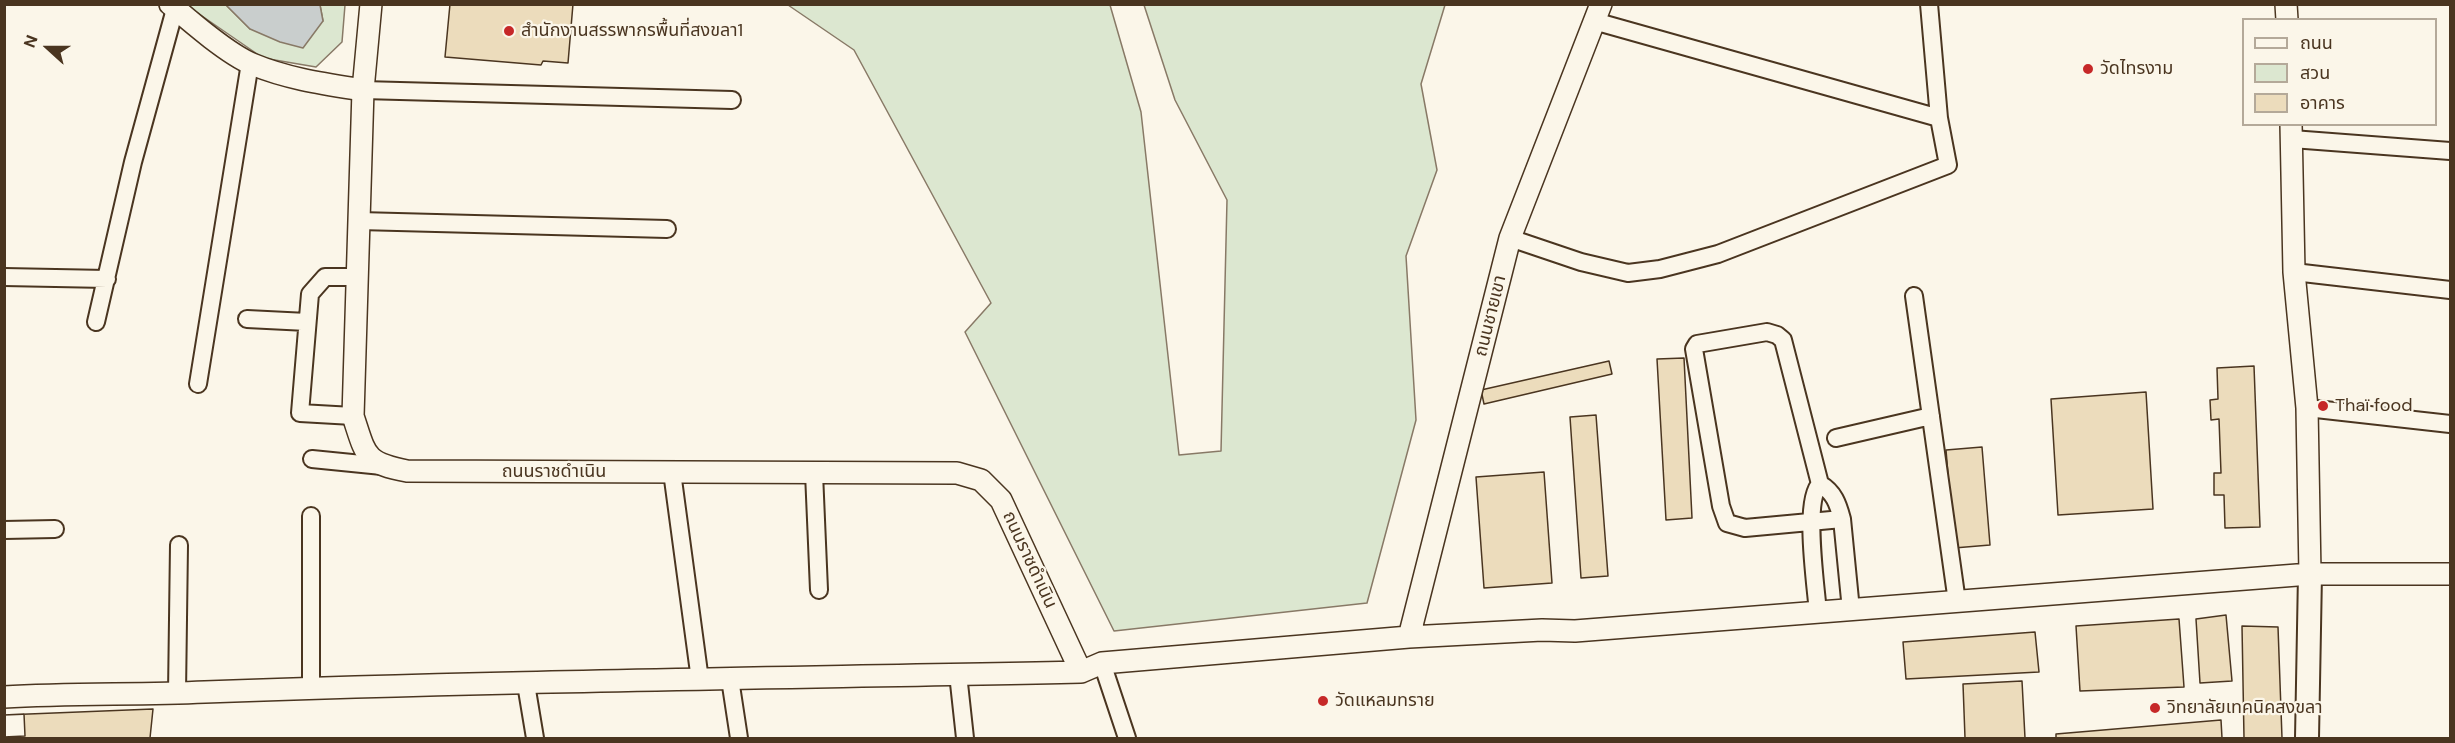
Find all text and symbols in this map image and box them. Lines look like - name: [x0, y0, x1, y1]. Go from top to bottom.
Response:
- north arrow: [18, 18, 78, 78]
- legend: [2242, 18, 2437, 126]
- place label: สำนักงานสรรพากรพื้นที่สงขลา1: [521, 20, 743, 42]
- marker: สำนักงานสรรพากรพื้นที่สงขลา1: [502, 24, 516, 38]
- text: ถนน: [2300, 31, 2333, 55]
- text: N: [19, 32, 43, 51]
- place label: วัดไทรงาม: [2100, 58, 2173, 80]
- text: สวน: [2300, 61, 2330, 85]
- marker: วัดไทรงาม: [2081, 62, 2095, 76]
- text: อาคาร: [2300, 91, 2345, 115]
- street label: ถนนชายเขา: [1470, 273, 1512, 359]
- place label: Thaï food: [2335, 395, 2412, 417]
- marker: Thaï food: [2316, 399, 2330, 413]
- street label: ถนนราชดำเนิน: [502, 461, 606, 483]
- street label: ถนนราชดำเนิน: [997, 508, 1061, 612]
- place label: วัดแหลมทราย: [1335, 690, 1435, 712]
- marker: วัดแหลมทราย: [1316, 694, 1330, 708]
- place label: วิทยาลัยเทคนิคสงขลา: [2167, 697, 2323, 719]
- marker: วิทยาลัยเทคนิคสงขลา: [2148, 701, 2162, 715]

